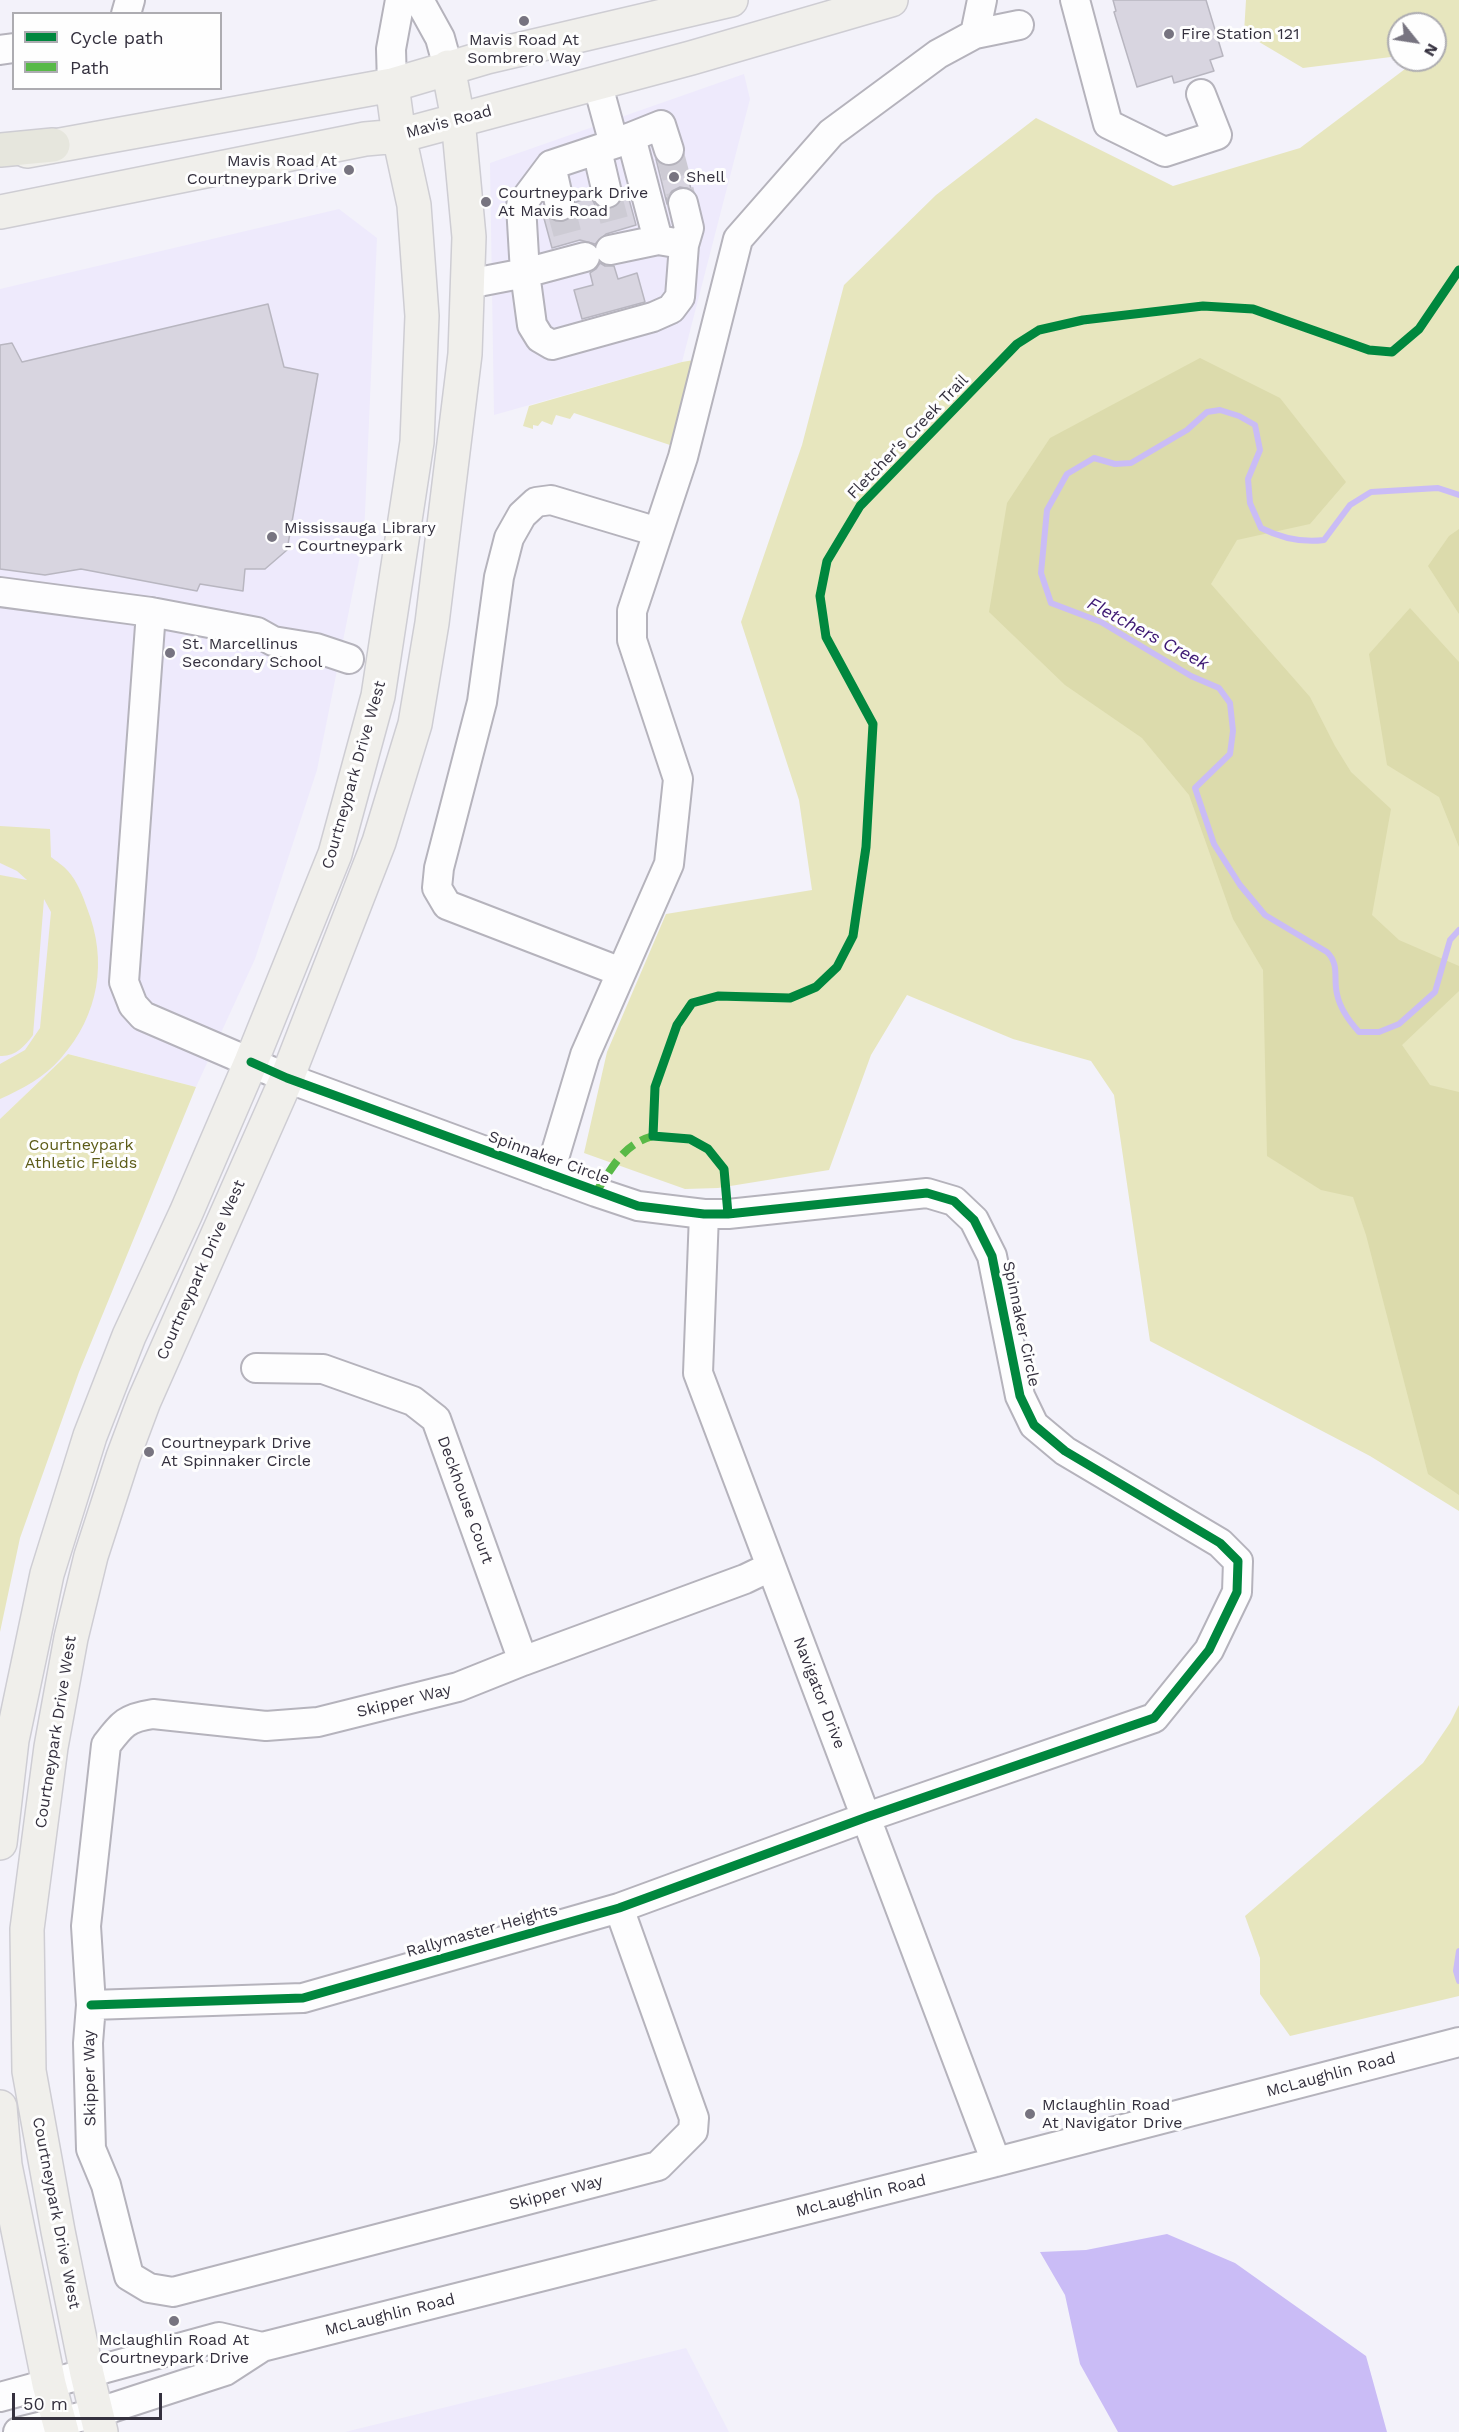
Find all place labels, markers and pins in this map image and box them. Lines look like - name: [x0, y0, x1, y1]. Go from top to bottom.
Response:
- marker: Mavis Road At Sombrero Way: [517, 14, 531, 28]
- place label: Fire Station 121: [1181, 24, 1299, 44]
- marker: Fire Station 121: [1162, 27, 1176, 41]
- place label: Mavis Road At Sombrero Way: [467, 30, 581, 68]
- place label: Mavis Road At Courtneypark Drive: [187, 151, 337, 189]
- marker: Mavis Road At Courtneypark Drive: [342, 163, 356, 177]
- place label: Shell: [686, 167, 725, 187]
- marker: Shell: [667, 170, 681, 184]
- place label: Courtneypark Drive At Mavis Road: [498, 183, 648, 221]
- marker: Courtneypark Drive At Mavis Road: [479, 195, 493, 209]
- place label: Mississauga Library - Courtneypark: [284, 518, 436, 556]
- marker: Mississauga Library - Courtneypark: [265, 530, 279, 544]
- place label: St. Marcellinus Secondary School: [182, 634, 322, 672]
- marker: St. Marcellinus Secondary School: [163, 646, 177, 660]
- place label: Courtneypark Drive At Spinnaker Circle: [161, 1433, 311, 1471]
- marker: Courtneypark Drive At Spinnaker Circle: [142, 1445, 156, 1459]
- place label: Mclaughlin Road At Navigator Drive: [1042, 2095, 1182, 2133]
- marker: Mclaughlin Road At Navigator Drive: [1023, 2107, 1037, 2121]
- marker: Mclaughlin Road At Courtneypark Drive: [167, 2314, 181, 2328]
- place label: Mclaughlin Road At Courtneypark Drive: [99, 2330, 249, 2368]

